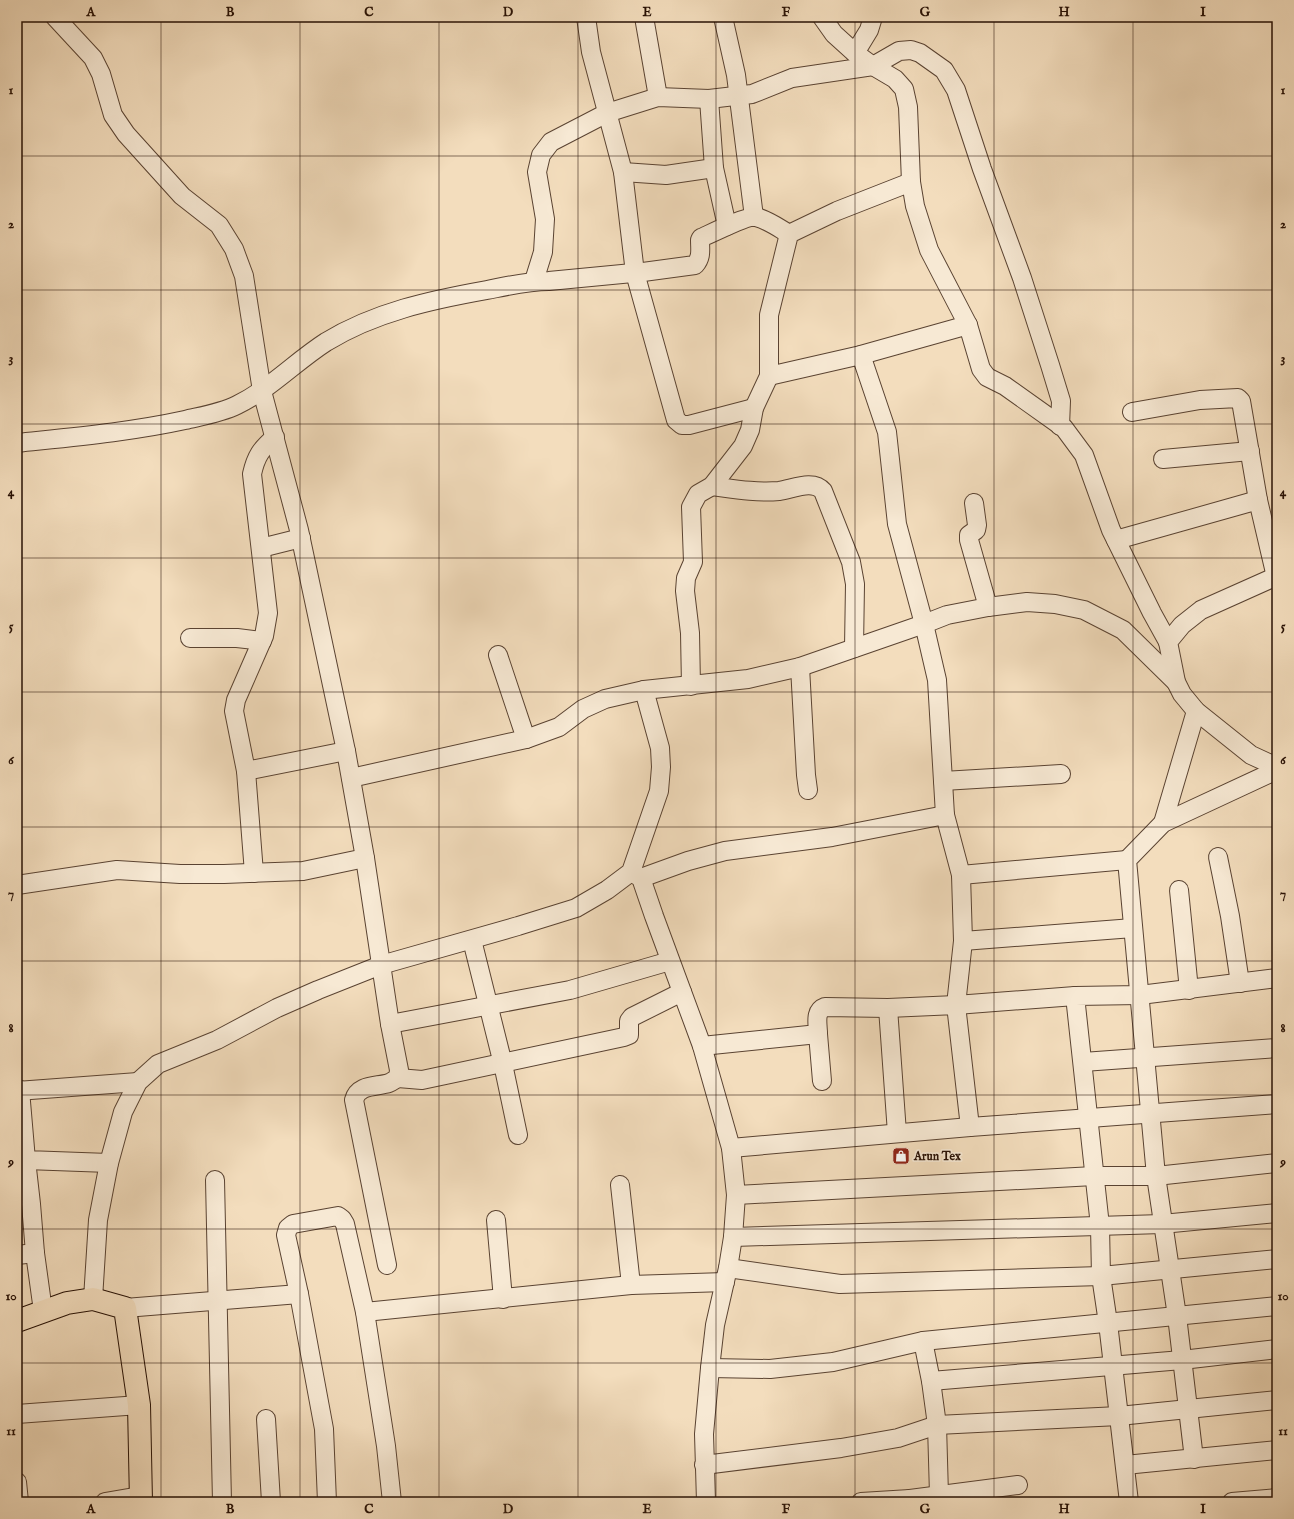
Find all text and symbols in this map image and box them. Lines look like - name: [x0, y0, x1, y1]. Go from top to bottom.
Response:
- text: A: [86, 4, 97, 21]
- text: B: [226, 4, 235, 21]
- text: C: [364, 4, 374, 21]
- text: D: [503, 4, 514, 21]
- text: E: [642, 4, 652, 21]
- text: F: [782, 4, 791, 21]
- text: G: [920, 4, 931, 21]
- text: H: [1058, 4, 1070, 21]
- text: I: [1200, 4, 1206, 21]
- text: 1: [9, 82, 14, 99]
- text: 1: [1281, 82, 1286, 99]
- text: 2: [8, 216, 14, 233]
- text: 2: [1280, 216, 1286, 233]
- text: 3: [9, 350, 14, 367]
- text: 3: [1281, 350, 1286, 367]
- text: 4: [8, 484, 15, 501]
- text: 4: [1280, 484, 1287, 501]
- text: 5: [9, 618, 14, 635]
- text: 5: [1281, 618, 1286, 635]
- text: 6: [8, 752, 14, 769]
- text: 6: [1280, 752, 1286, 769]
- text: 7: [8, 886, 14, 903]
- text: 7: [1280, 886, 1286, 903]
- text: 8: [8, 1020, 14, 1037]
- text: 8: [1280, 1020, 1286, 1037]
- shop icon: Arun Tex: [891, 1146, 911, 1166]
- place label: Arun Tex: [913, 1149, 961, 1164]
- text: 9: [7, 1154, 14, 1171]
- text: 9: [1279, 1154, 1286, 1171]
- text: 10: [5, 1288, 17, 1305]
- text: 10: [1277, 1288, 1289, 1305]
- text: 11: [6, 1423, 16, 1440]
- text: 11: [1278, 1423, 1288, 1440]
- text: A: [86, 1501, 97, 1518]
- text: B: [226, 1501, 235, 1518]
- text: C: [364, 1501, 374, 1518]
- text: D: [503, 1501, 514, 1518]
- text: E: [642, 1501, 652, 1518]
- text: F: [782, 1501, 791, 1518]
- text: G: [920, 1501, 931, 1518]
- text: H: [1058, 1501, 1070, 1518]
- text: I: [1200, 1501, 1206, 1518]

